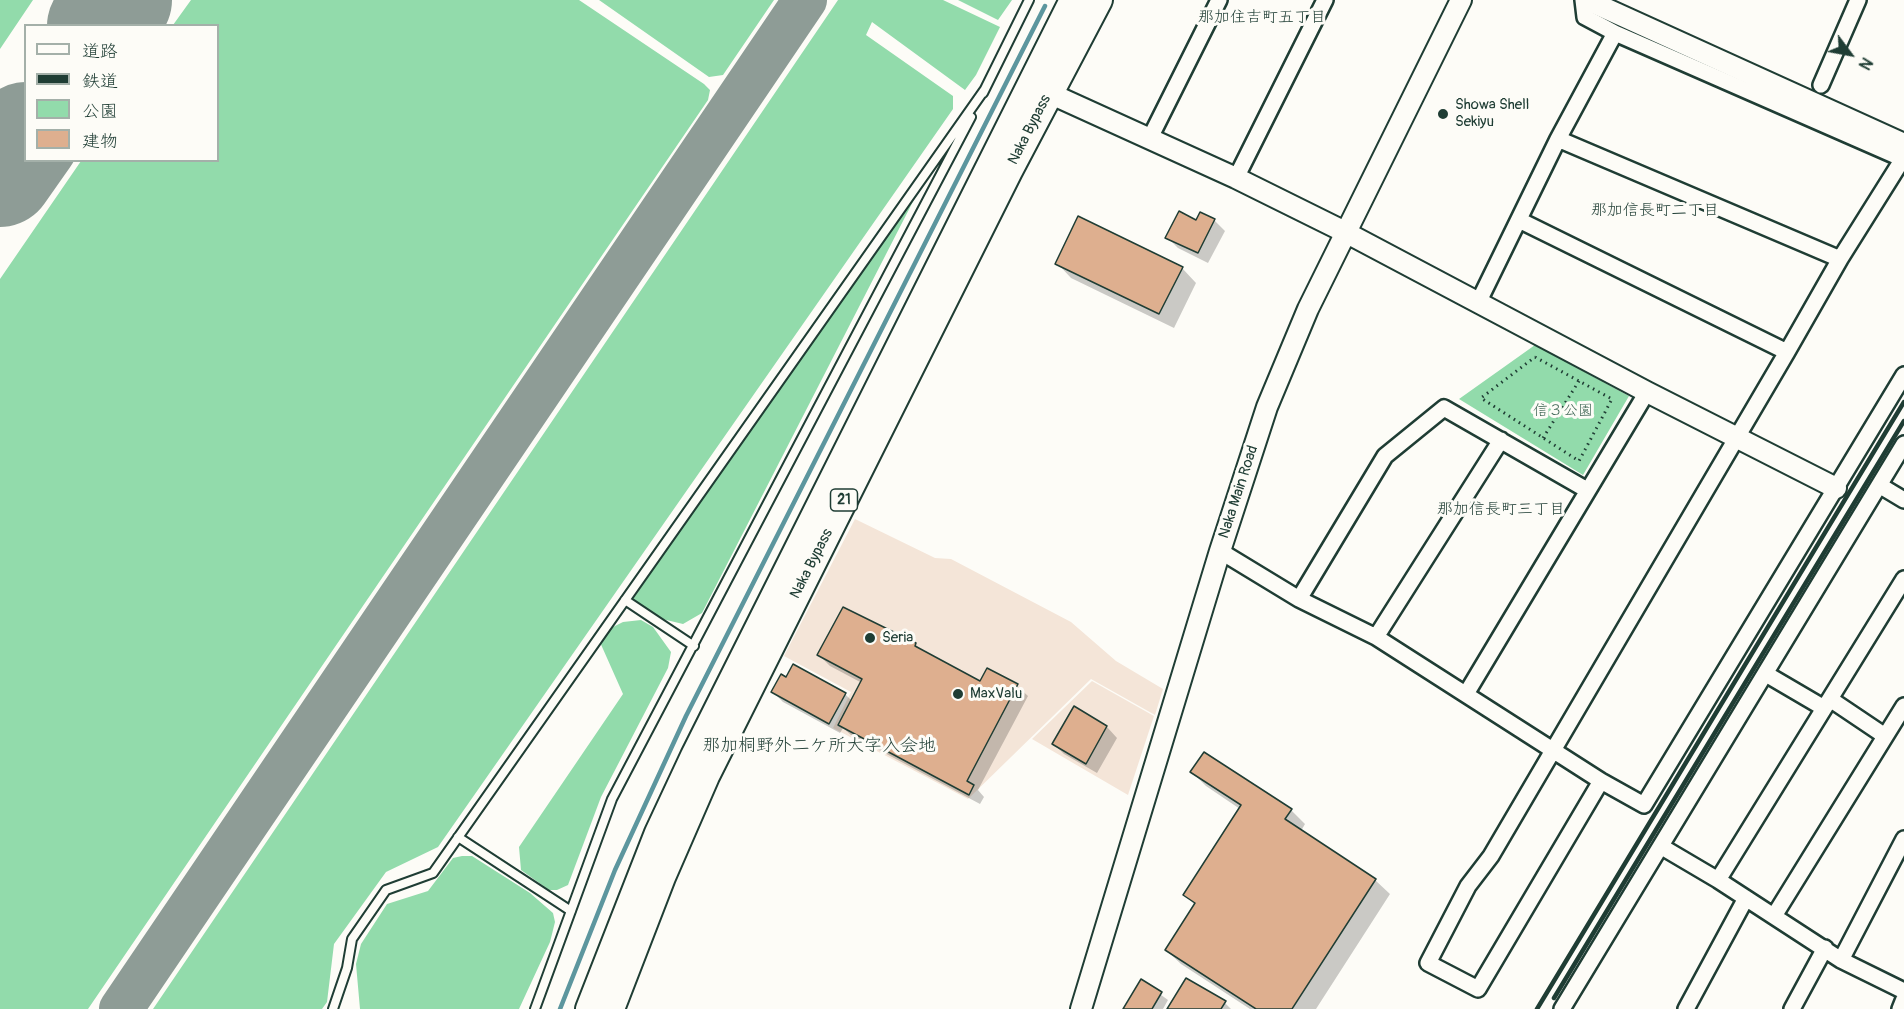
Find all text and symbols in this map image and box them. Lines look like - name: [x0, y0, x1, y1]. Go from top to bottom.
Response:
- district label: 那加住吉町五丁目: [1198, 8, 1326, 28]
- legend: [24, 24, 219, 162]
- north arrow: [1820, 24, 1880, 84]
- text: 道路: [82, 40, 118, 63]
- text: N: [1854, 54, 1877, 73]
- text: 鉄道: [82, 70, 118, 93]
- street label: Naka Bypass: [1005, 92, 1055, 168]
- place label: Showa Shell Sekiyu: [1455, 96, 1529, 131]
- text: 公園: [82, 100, 118, 123]
- marker: Showa Shell Sekiyu: [1436, 107, 1450, 121]
- text: 建物: [82, 130, 118, 153]
- district label: 那加信長町二丁目: [1591, 201, 1719, 221]
- park label: 信３公園: [1533, 402, 1593, 420]
- street label: Naka Main Road: [1215, 443, 1263, 541]
- road number: 21: [830, 489, 858, 511]
- district label: 那加信長町三丁目: [1437, 500, 1565, 520]
- street label: Naka Bypass: [787, 526, 837, 602]
- place label: Seria: [882, 629, 913, 647]
- marker: Seria: [863, 631, 877, 645]
- place label: MaxValu: [970, 685, 1022, 703]
- marker: MaxValu: [951, 687, 965, 701]
- district label: 那加桐野外二ケ所大字入会地: [702, 735, 936, 757]

